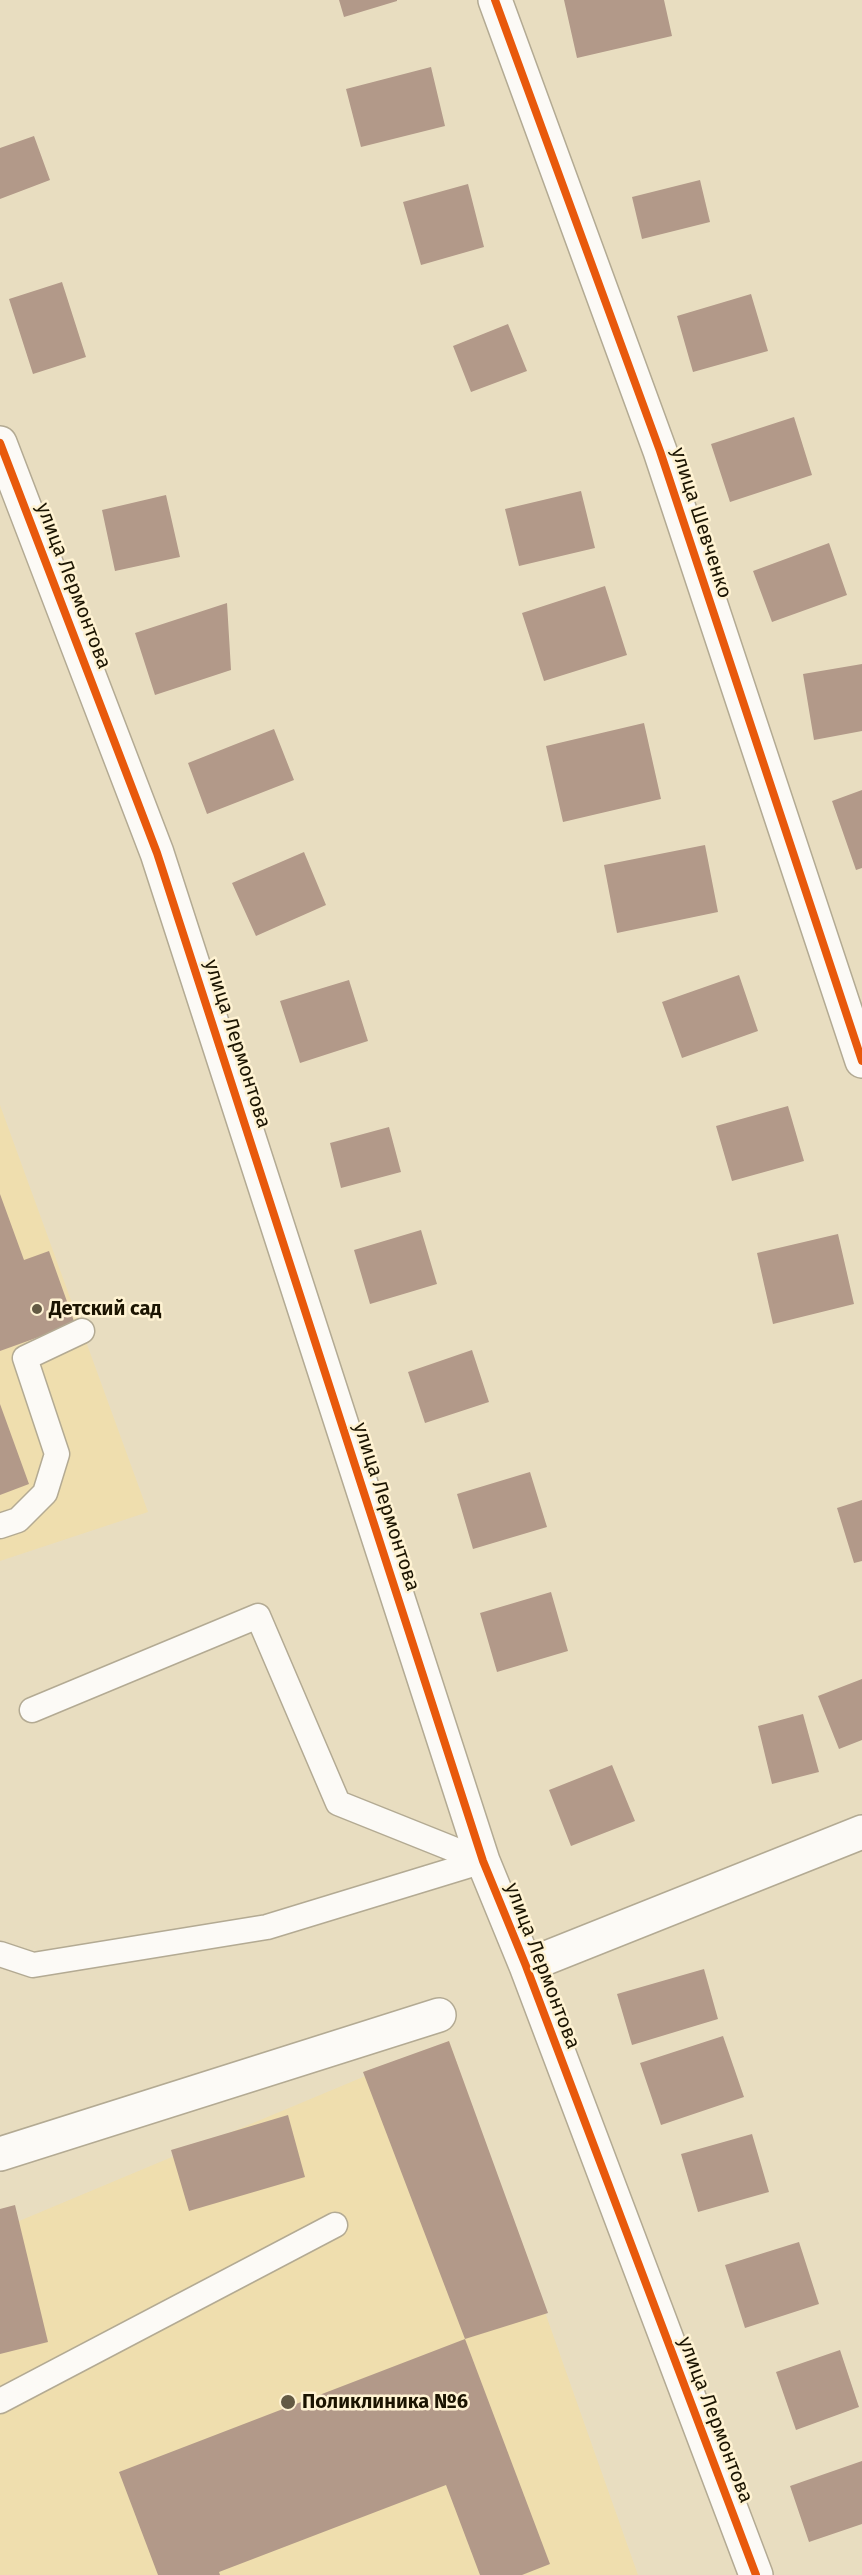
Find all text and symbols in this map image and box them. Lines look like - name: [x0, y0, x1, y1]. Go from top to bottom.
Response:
- street label: улица Шевченко: [665, 445, 737, 601]
- street label: улица Лермонтова: [30, 499, 116, 673]
- street label: улица Лермонтова: [198, 957, 276, 1131]
- place label: Детский сад: [49, 1297, 161, 1321]
- marker: Детский сад: [30, 1302, 44, 1316]
- street label: улица Лермонтова: [347, 1420, 425, 1594]
- street label: улица Лермонтова: [499, 1879, 585, 2053]
- street label: улица Лермонтова: [672, 2333, 758, 2507]
- place label: Поликлиника №6: [302, 2390, 468, 2414]
- marker: Поликлиника №6: [279, 2393, 297, 2411]

